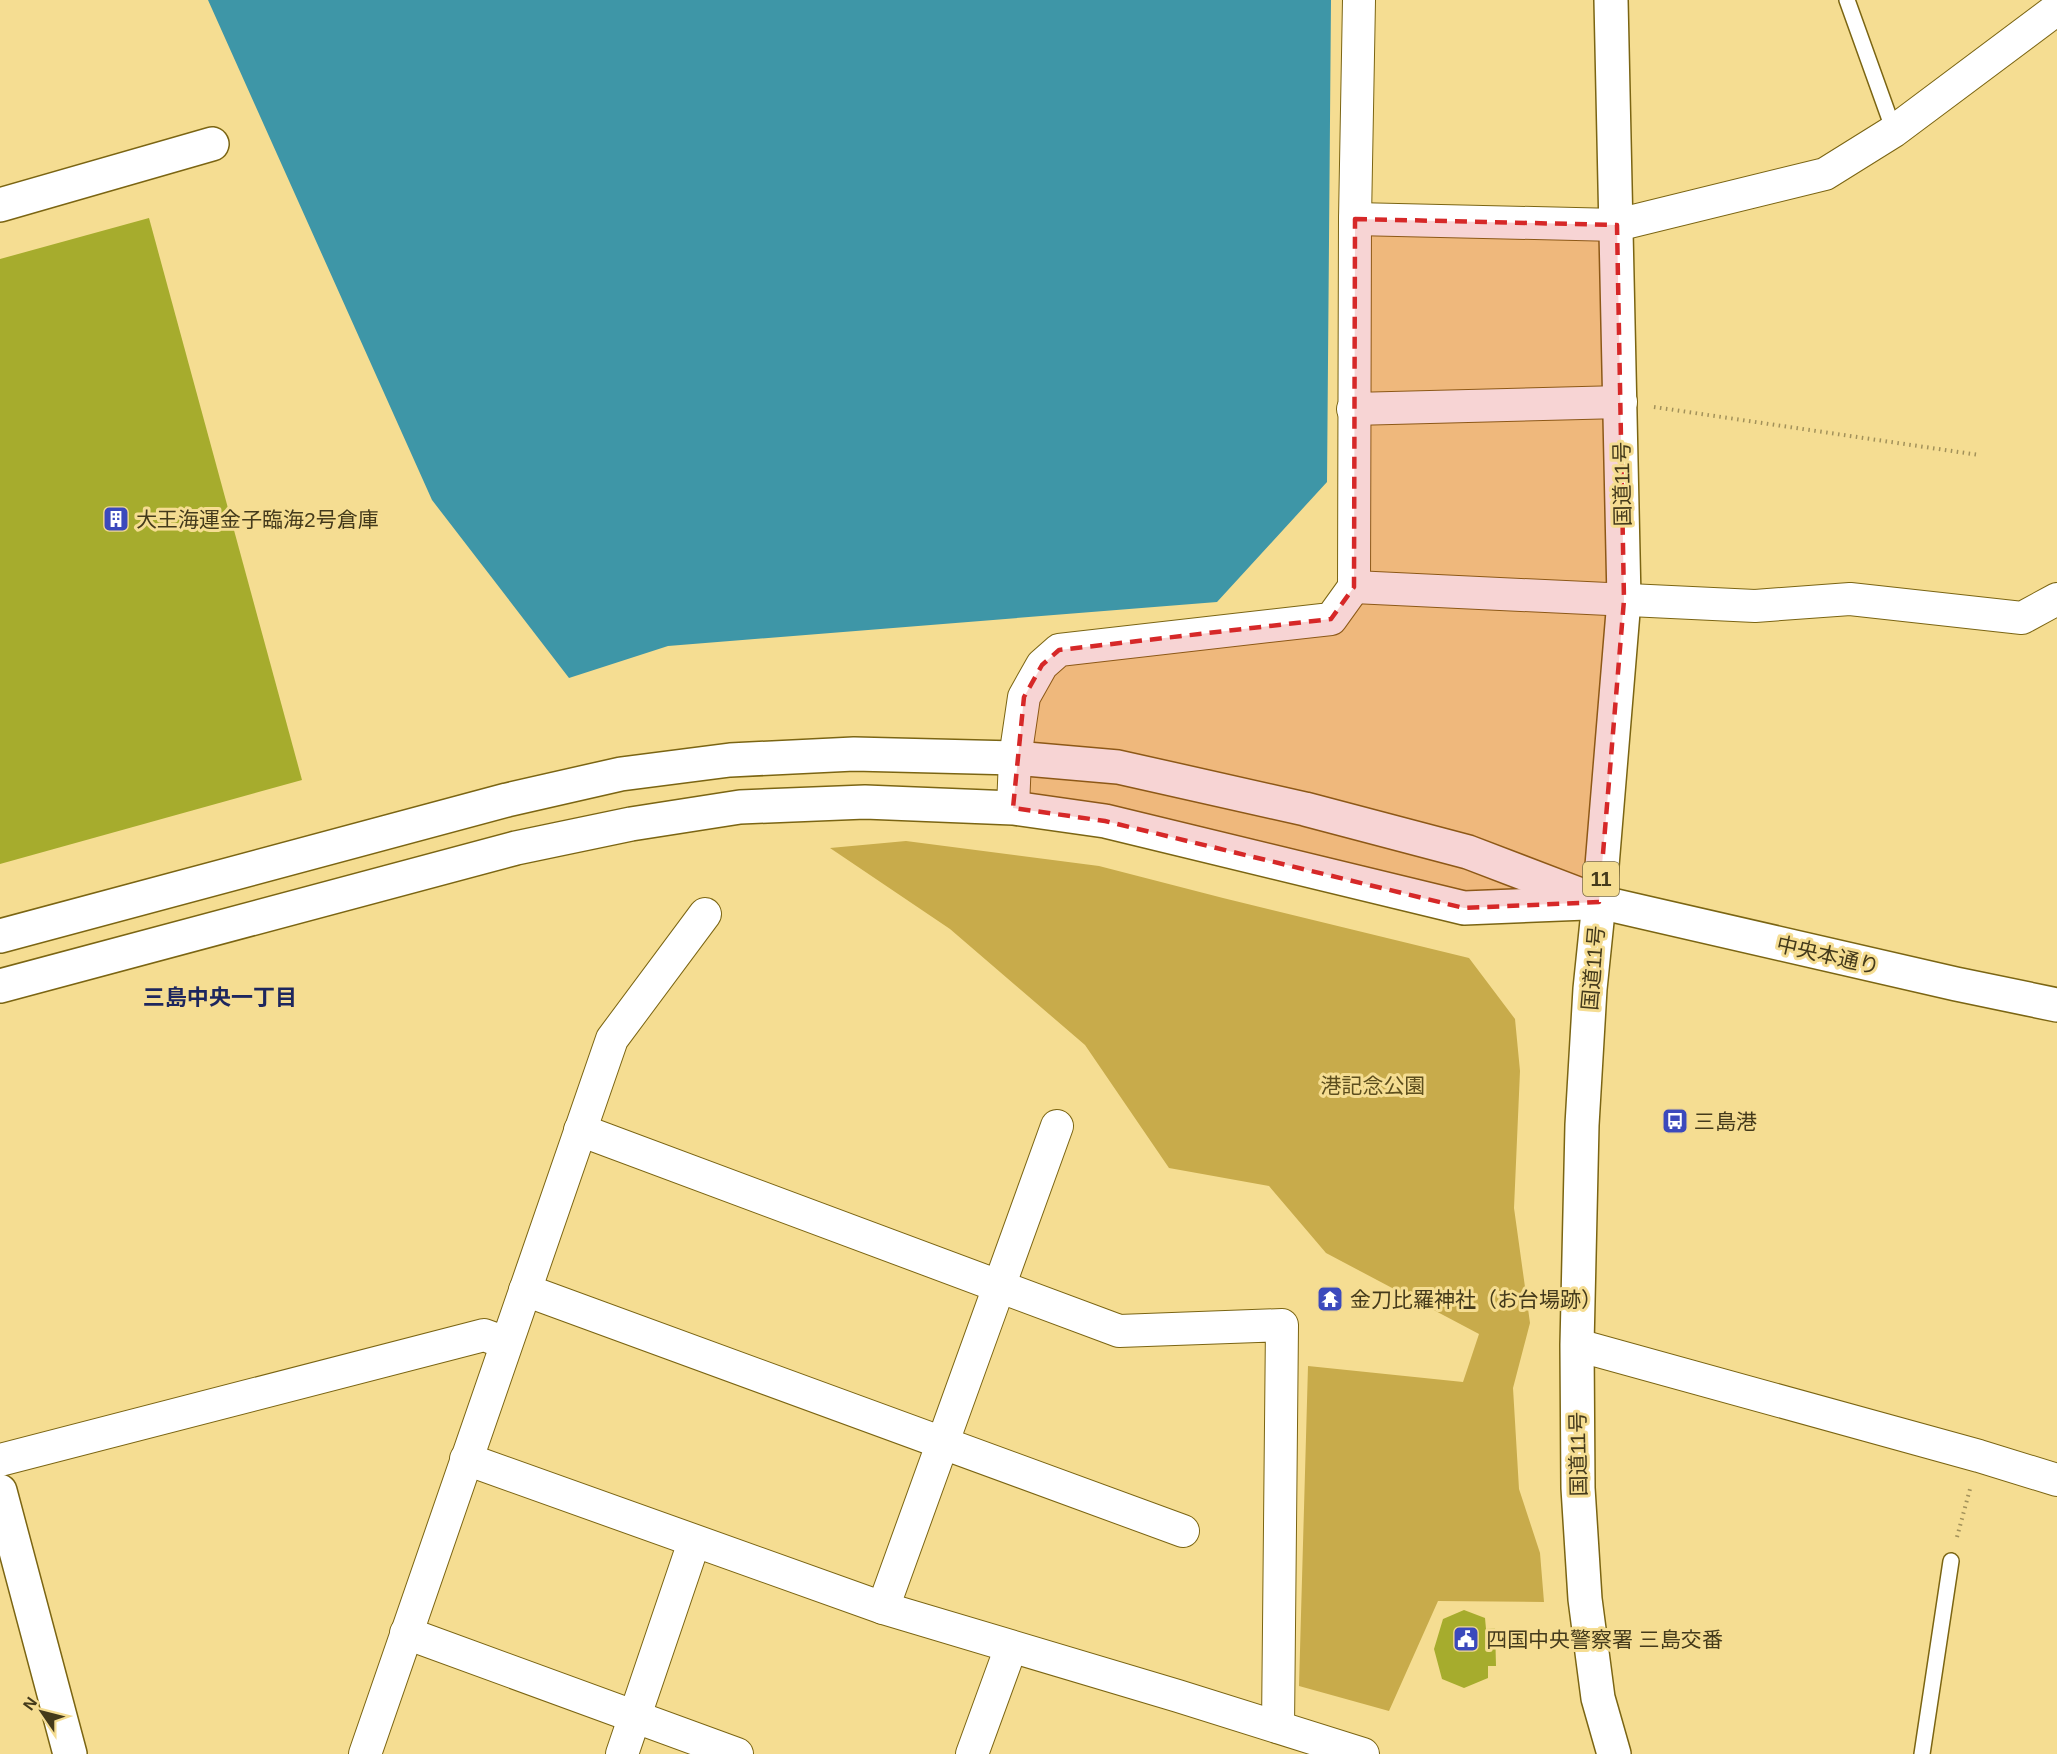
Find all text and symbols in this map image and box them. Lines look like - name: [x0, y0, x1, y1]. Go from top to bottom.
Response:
- street label: 国道11号: [1610, 441, 1634, 527]
- building icon: 大王海運金子臨海2号倉庫: [101, 504, 131, 534]
- place label: 大王海運金子臨海2号倉庫: [136, 508, 379, 531]
- road number: 11: [1583, 862, 1619, 896]
- street label: 国道11号: [1578, 925, 1608, 1011]
- street label: 中央本通り: [1774, 932, 1882, 978]
- district label: 三島中央一丁目: [143, 985, 297, 1010]
- park label: 港記念公園: [1321, 1074, 1426, 1097]
- bus stop icon: 三島港: [1660, 1106, 1690, 1136]
- place label: 三島港: [1694, 1110, 1757, 1133]
- temple icon: 金刀比羅神社（お台場跡）: [1315, 1284, 1345, 1314]
- place label: 金刀比羅神社（お台場跡）: [1350, 1288, 1602, 1311]
- street label: 国道11号: [1566, 1411, 1590, 1497]
- public building icon: 四国中央警察署 三島交番: [1451, 1624, 1481, 1654]
- place label: 四国中央警察署 三島交番: [1486, 1628, 1723, 1651]
- north arrow: [12, 1682, 72, 1742]
- text: N: [20, 1694, 40, 1713]

